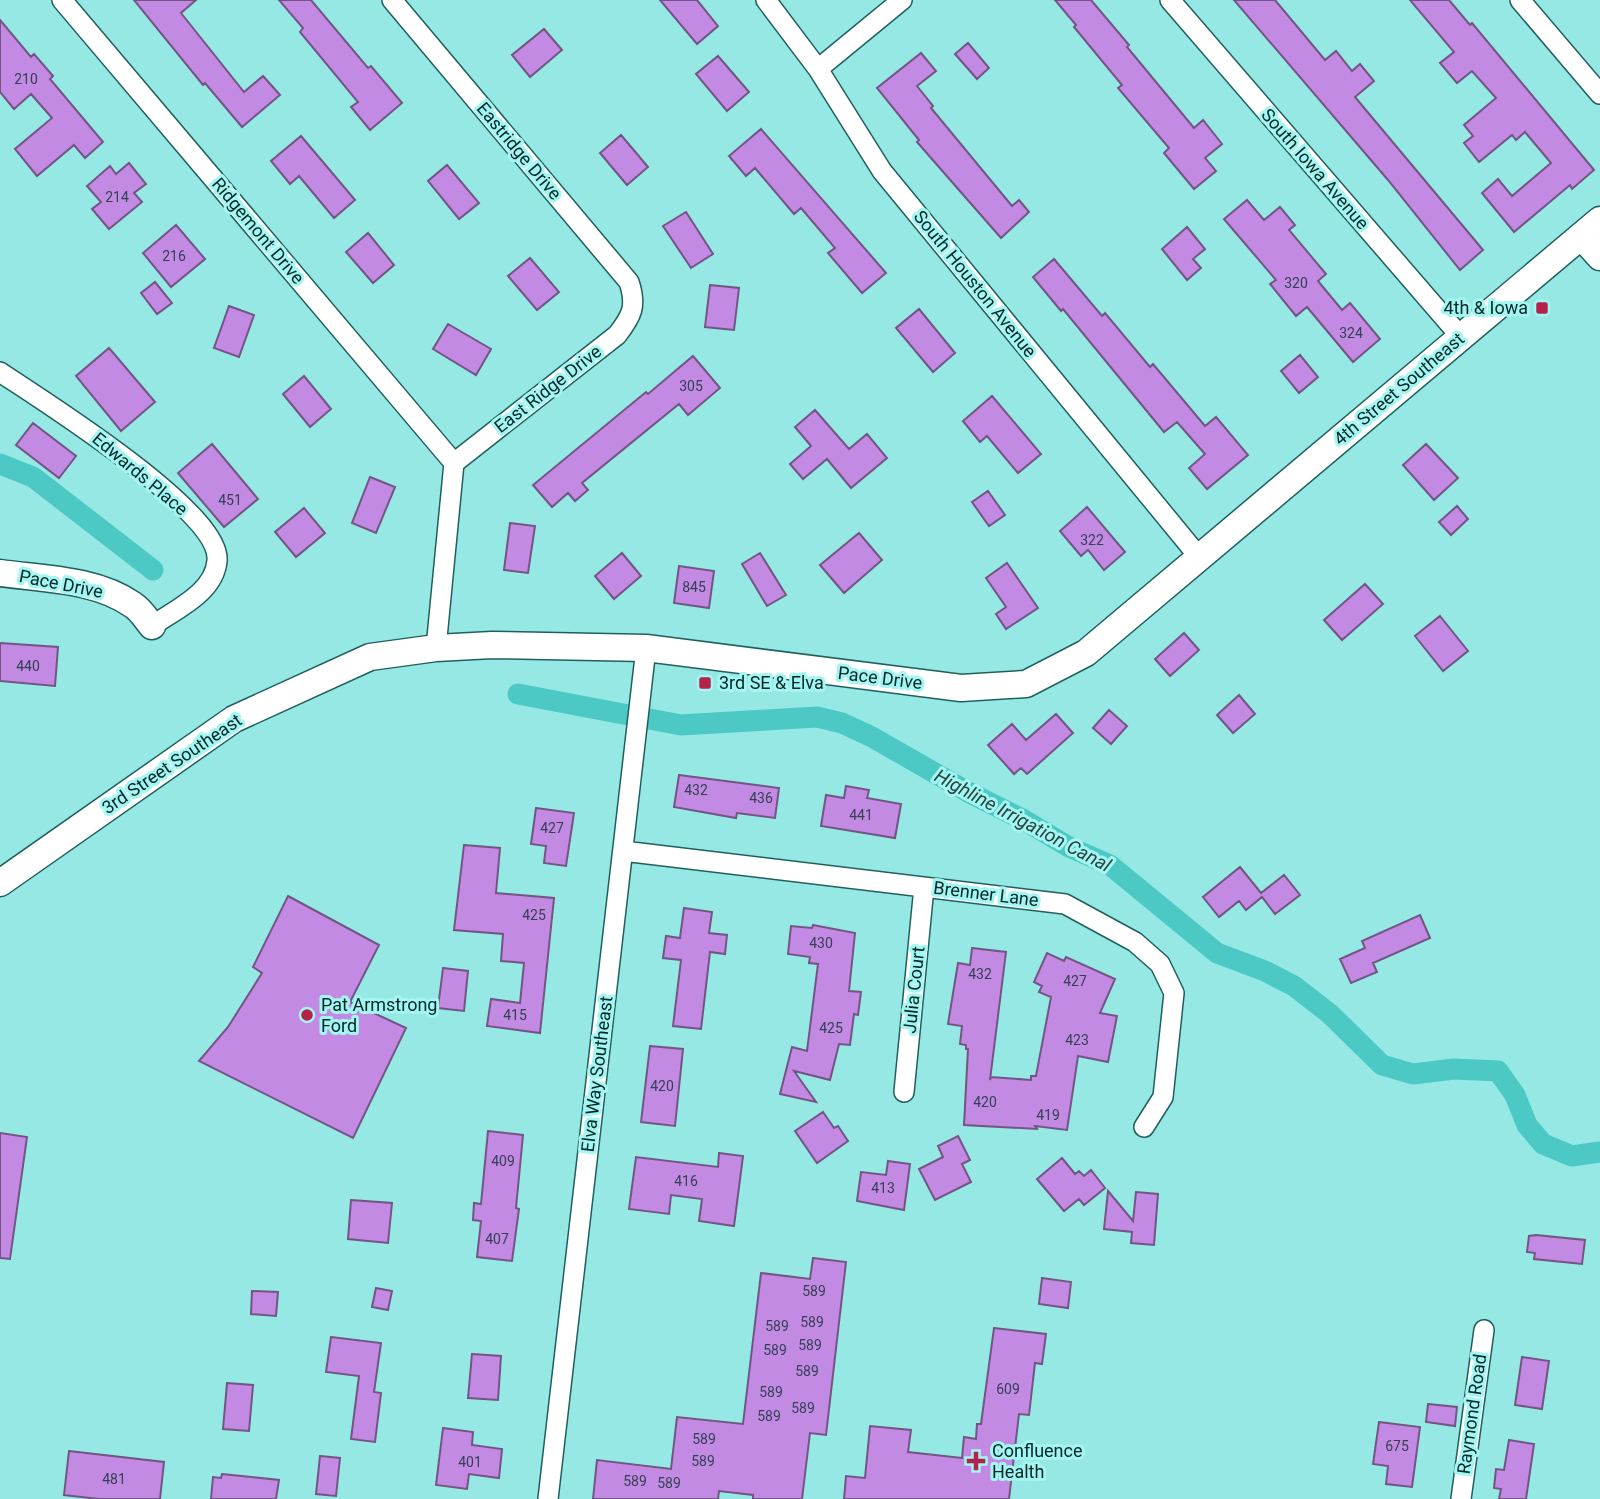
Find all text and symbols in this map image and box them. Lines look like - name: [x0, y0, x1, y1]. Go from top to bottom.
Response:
- house number: 210: [14, 71, 38, 87]
- street label: Eastridge Drive: [473, 98, 566, 204]
- street label: South Iowa Avenue: [1257, 104, 1373, 233]
- street label: Ridgemont Drive: [208, 173, 309, 288]
- house number: 214: [105, 189, 129, 205]
- street label: South Houston Avenue: [910, 206, 1041, 361]
- house number: 216: [162, 248, 186, 264]
- house number: 320: [1284, 275, 1308, 291]
- place label: 4th & Iowa: [1443, 297, 1528, 318]
- marker: 4th & Iowa: [1534, 300, 1550, 316]
- house number: 324: [1339, 325, 1363, 341]
- street label: 4th Street Southeast: [1329, 328, 1468, 449]
- street label: East Ridge Drive: [490, 340, 605, 437]
- house number: 305: [679, 378, 703, 394]
- street label: Edwards Place: [88, 428, 192, 520]
- house number: 451: [218, 492, 242, 508]
- house number: 322: [1080, 532, 1104, 548]
- street label: Pace Drive: [17, 565, 105, 602]
- house number: 845: [682, 579, 706, 595]
- house number: 440: [16, 658, 40, 674]
- street label: Pace Drive: [837, 662, 923, 693]
- place label: 3rd SE & Elva: [719, 672, 824, 693]
- marker: 3rd SE & Elva: [697, 675, 713, 691]
- street label: 3rd Street Southeast: [98, 709, 246, 818]
- water label: Highline Irrigation Canal: [931, 764, 1115, 877]
- house number: 432: [684, 782, 708, 798]
- house number: 436: [749, 790, 773, 806]
- house number: 441: [849, 807, 873, 823]
- house number: 427: [540, 820, 564, 836]
- street label: Brenner Lane: [932, 877, 1040, 910]
- house number: 425: [522, 907, 546, 923]
- house number: 430: [809, 935, 833, 951]
- street label: Julia Court: [899, 945, 929, 1034]
- house number: 432: [968, 966, 992, 982]
- house number: 427: [1063, 973, 1087, 989]
- place label: Pat Armstrong Ford: [321, 994, 437, 1036]
- street label: Elva Way Southeast: [577, 995, 617, 1153]
- marker: Pat Armstrong Ford: [299, 1007, 315, 1023]
- house number: 415: [503, 1007, 527, 1023]
- house number: 425: [819, 1020, 843, 1036]
- house number: 423: [1065, 1032, 1089, 1048]
- house number: 420: [650, 1078, 674, 1094]
- house number: 420: [973, 1094, 997, 1110]
- house number: 419: [1036, 1107, 1060, 1123]
- house number: 409: [491, 1153, 515, 1169]
- house number: 416: [674, 1173, 698, 1189]
- house number: 413: [871, 1180, 895, 1196]
- house number: 407: [485, 1231, 509, 1247]
- house number: 589: [802, 1283, 826, 1299]
- house number: 589: [800, 1314, 824, 1330]
- house number: 589: [765, 1318, 789, 1334]
- house number: 589: [798, 1337, 822, 1353]
- house number: 589: [763, 1342, 787, 1358]
- street label: Raymond Road: [1453, 1352, 1490, 1475]
- house number: 589: [795, 1363, 819, 1379]
- house number: 609: [996, 1381, 1020, 1397]
- house number: 589: [759, 1384, 783, 1400]
- house number: 589: [791, 1400, 815, 1416]
- house number: 589: [757, 1408, 781, 1424]
- house number: 589: [692, 1431, 716, 1447]
- house number: 675: [1385, 1438, 1409, 1454]
- place label: Confluence Health: [992, 1440, 1083, 1482]
- marker: Confluence Health: [966, 1451, 986, 1471]
- house number: 589: [691, 1453, 715, 1469]
- house number: 401: [458, 1454, 482, 1470]
- house number: 481: [102, 1471, 126, 1487]
- house number: 589: [623, 1473, 647, 1489]
- house number: 589: [657, 1475, 681, 1491]

